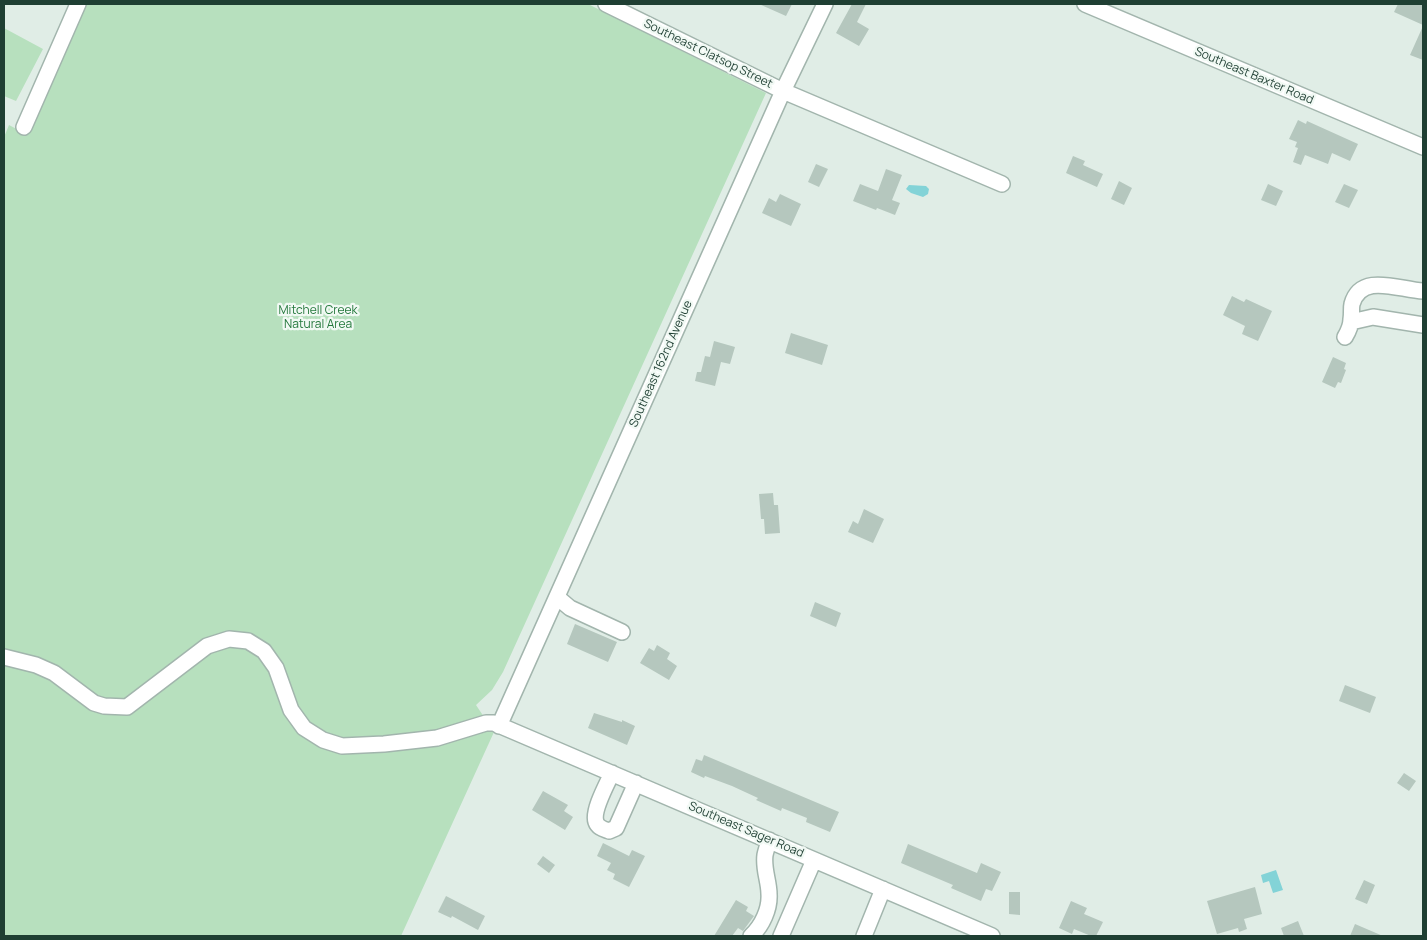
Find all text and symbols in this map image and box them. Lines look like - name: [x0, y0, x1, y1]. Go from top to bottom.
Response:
- street label: Southeast Clatsop Street: [641, 16, 775, 92]
- street label: Southeast Baxter Road: [1192, 44, 1316, 108]
- street label: Southeast 162nd Avenue: [627, 298, 695, 430]
- park label: Mitchell Creek Natural Area: [278, 304, 358, 332]
- street label: Southeast Sager Road: [686, 799, 806, 861]

